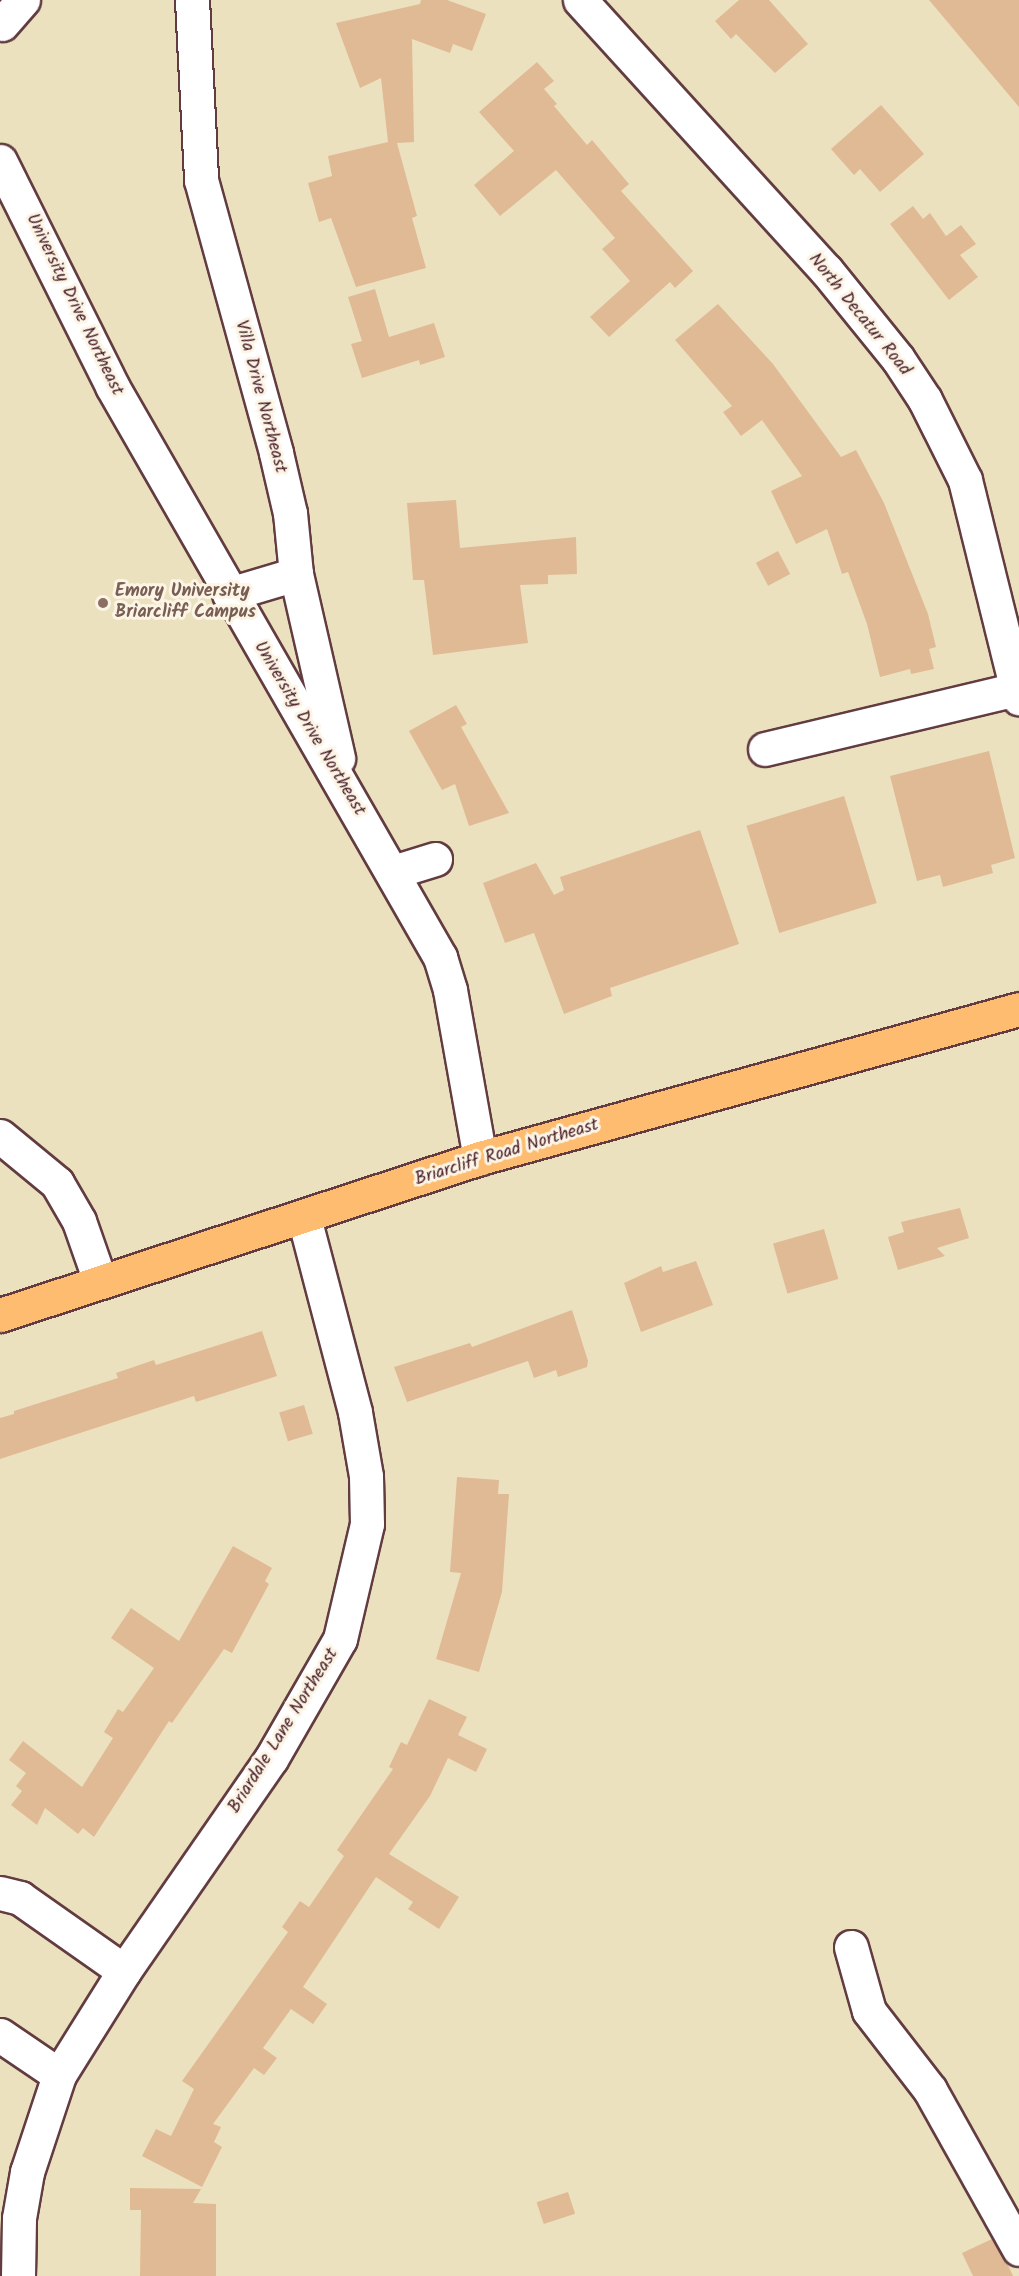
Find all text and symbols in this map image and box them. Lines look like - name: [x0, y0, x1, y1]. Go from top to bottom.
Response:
- street label: University Drive Northeast: [21, 211, 127, 399]
- street label: North Decatur Road: [803, 249, 915, 381]
- street label: Villa Drive Northeast: [229, 318, 291, 476]
- place label: Emory University Briarcliff Campus: [115, 582, 256, 624]
- marker: Emory University Briarcliff Campus: [96, 596, 110, 610]
- street label: University Drive Northeast: [248, 638, 370, 820]
- street label: Briarcliff Road Northeast: [413, 1115, 601, 1191]
- street label: Briardale Lane Northeast: [224, 1644, 344, 1818]

